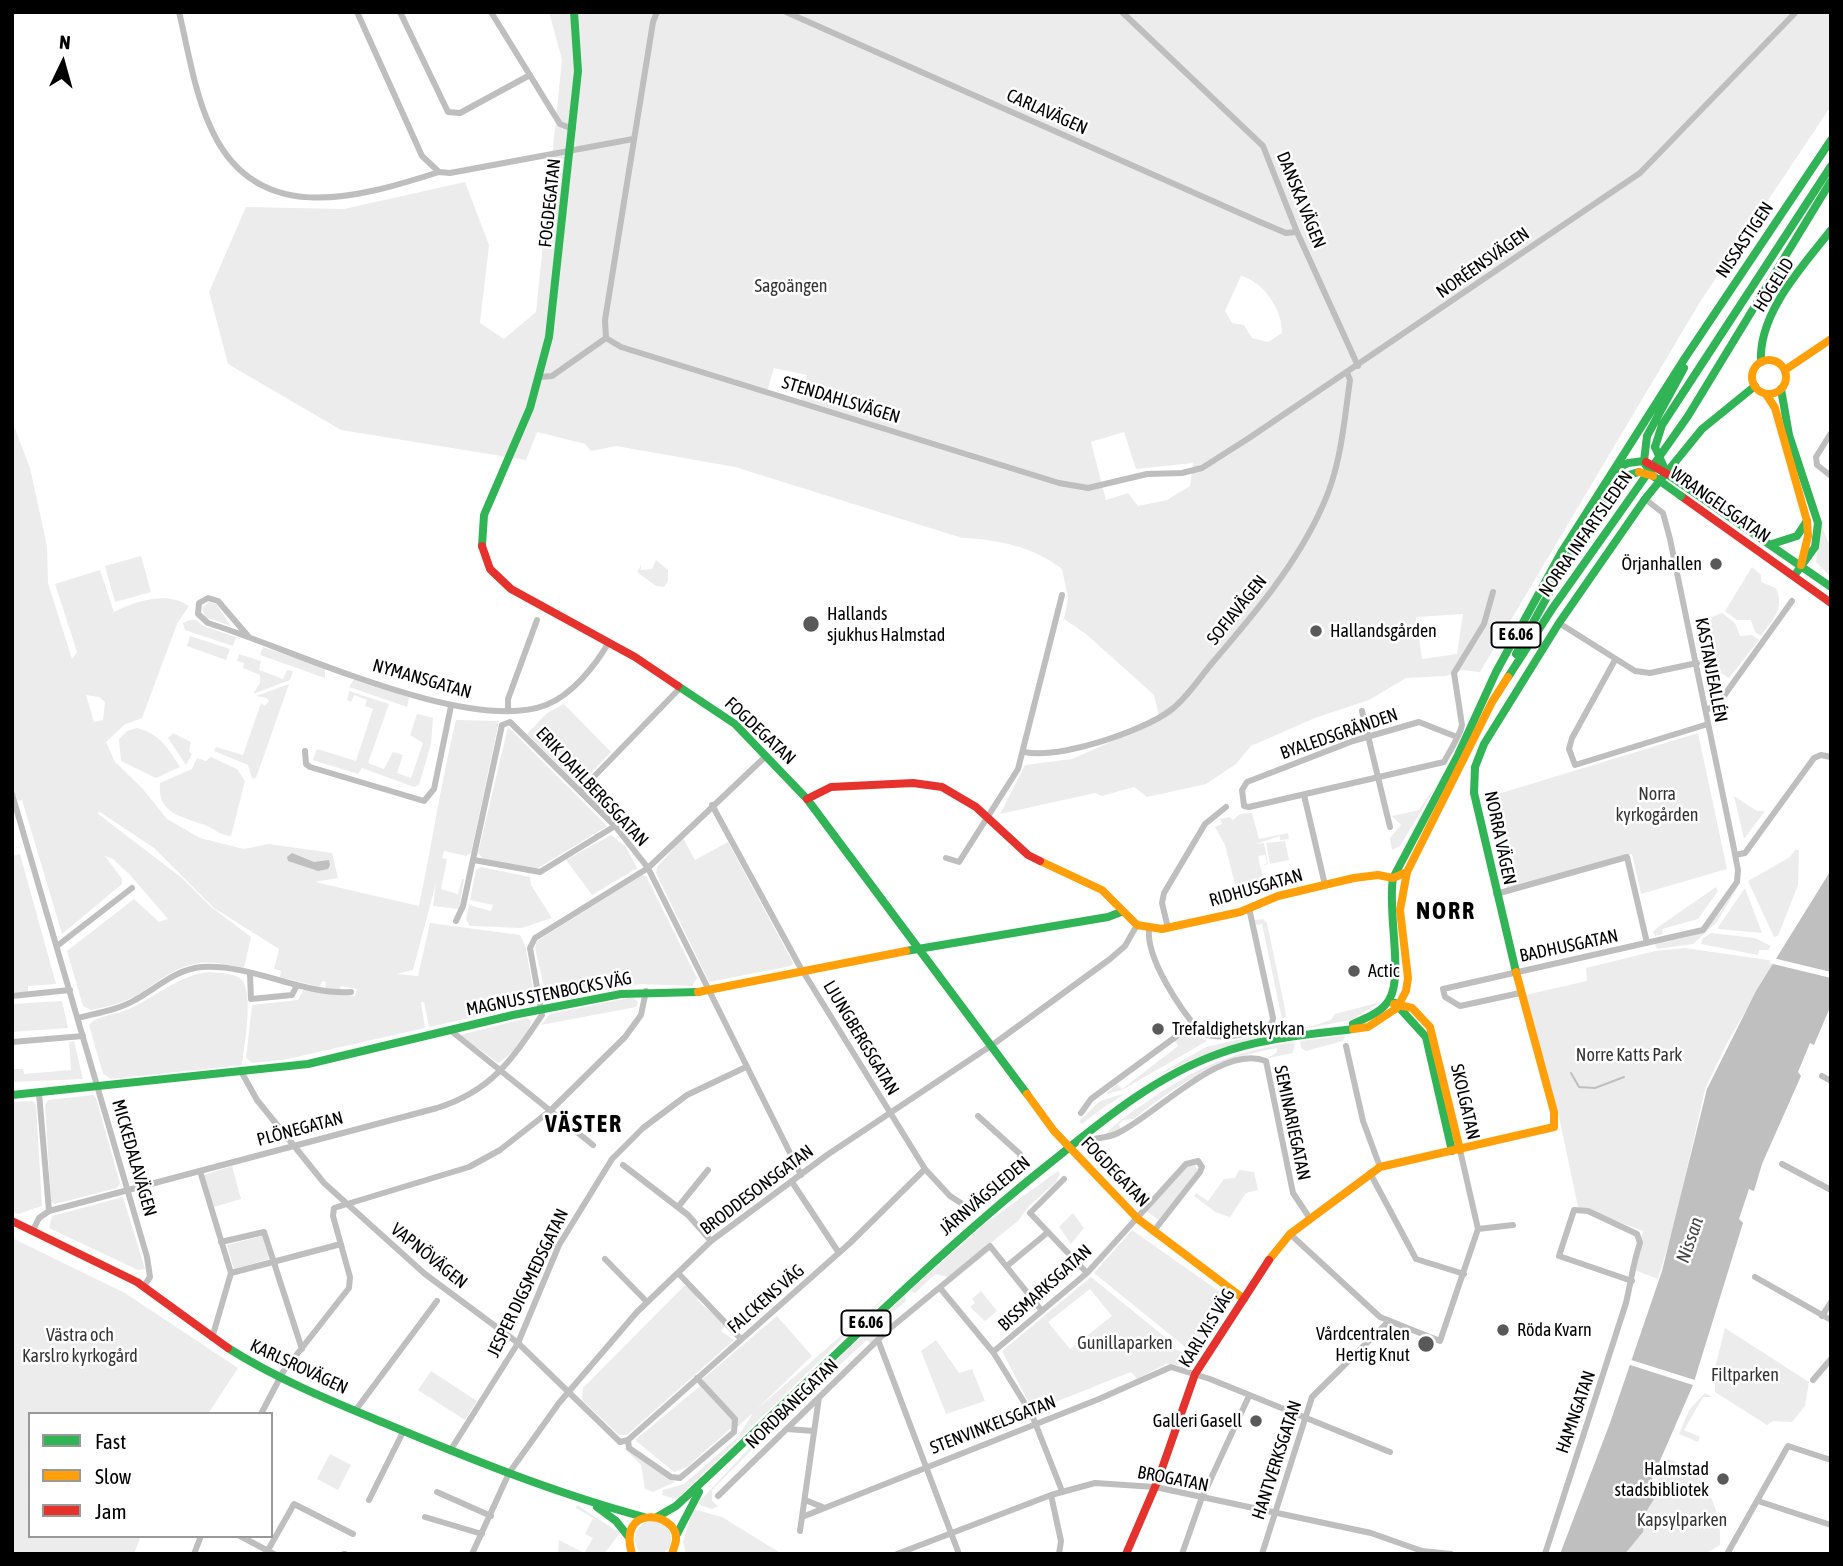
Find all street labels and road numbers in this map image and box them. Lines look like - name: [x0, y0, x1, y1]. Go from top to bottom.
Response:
- street label: CARLAVÄGEN: [1003, 85, 1091, 139]
- street label: DANSKA VÄGEN: [1272, 149, 1330, 251]
- street label: FOGDEGATAN: [535, 157, 565, 249]
- street label: NISSASTIGEN: [1712, 198, 1778, 282]
- street label: NORÉENSVÄGEN: [1432, 223, 1534, 303]
- street label: HÖGELID: [1749, 254, 1799, 316]
- street label: STENDAHLSVÄGEN: [779, 372, 903, 428]
- street label: WRANGELSGATAN: [1666, 462, 1774, 548]
- street label: NORRA INFARTSLEDEN: [1534, 467, 1638, 601]
- street label: SOFIAVÄGEN: [1202, 571, 1272, 649]
- street label: KASTANJEALLÉN: [1690, 616, 1732, 724]
- road number: E 6.06: [1492, 622, 1540, 648]
- street label: NYMANSGATAN: [370, 655, 474, 703]
- street label: FOGDEGATAN: [720, 693, 800, 769]
- street label: BYALEDSGRÄNDEN: [1277, 704, 1401, 764]
- street label: ERIK DAHLBERGSGATAN: [531, 723, 653, 851]
- street label: NORRA VÄGEN: [1480, 789, 1520, 887]
- street label: RIDHUSGATAN: [1207, 864, 1305, 912]
- street label: BADHUSGATAN: [1518, 925, 1620, 967]
- street label: MAGNUS STENBOCKS VÄG: [464, 967, 634, 1021]
- street label: LJUNGBERGSGATAN: [818, 977, 904, 1099]
- street label: SKOLGATAN: [1446, 1062, 1484, 1142]
- street label: SEMINARIEGATAN: [1269, 1064, 1315, 1182]
- street label: MICKEDALAVÄGEN: [107, 1097, 161, 1219]
- street label: PLÖNEGATAN: [254, 1107, 346, 1151]
- street label: FOGDEGATAN: [1076, 1132, 1154, 1212]
- street label: BRODDESONSGATAN: [696, 1140, 818, 1240]
- street label: JÄRNVÄGSLEDEN: [935, 1152, 1035, 1240]
- street label: JESPER DIGSMEDSGATAN: [483, 1205, 573, 1361]
- street label: VAPNÖVÄGEN: [386, 1219, 472, 1293]
- street label: BISSMARKSGATAN: [994, 1240, 1096, 1336]
- street label: FALCKENS VÄG: [723, 1260, 809, 1338]
- street label: KARL XI:S VÄG: [1174, 1285, 1240, 1371]
- road number: E 6.06: [842, 1310, 890, 1336]
- street label: KARLSROVÄGEN: [247, 1335, 351, 1399]
- street label: NORDBANEGATAN: [741, 1355, 843, 1453]
- street label: HAMNGATAN: [1552, 1368, 1600, 1456]
- street label: STENVINKELSGATAN: [927, 1391, 1059, 1459]
- street label: HANTVERKSGATAN: [1248, 1398, 1306, 1522]
- street label: BROGATAN: [1136, 1462, 1210, 1496]

